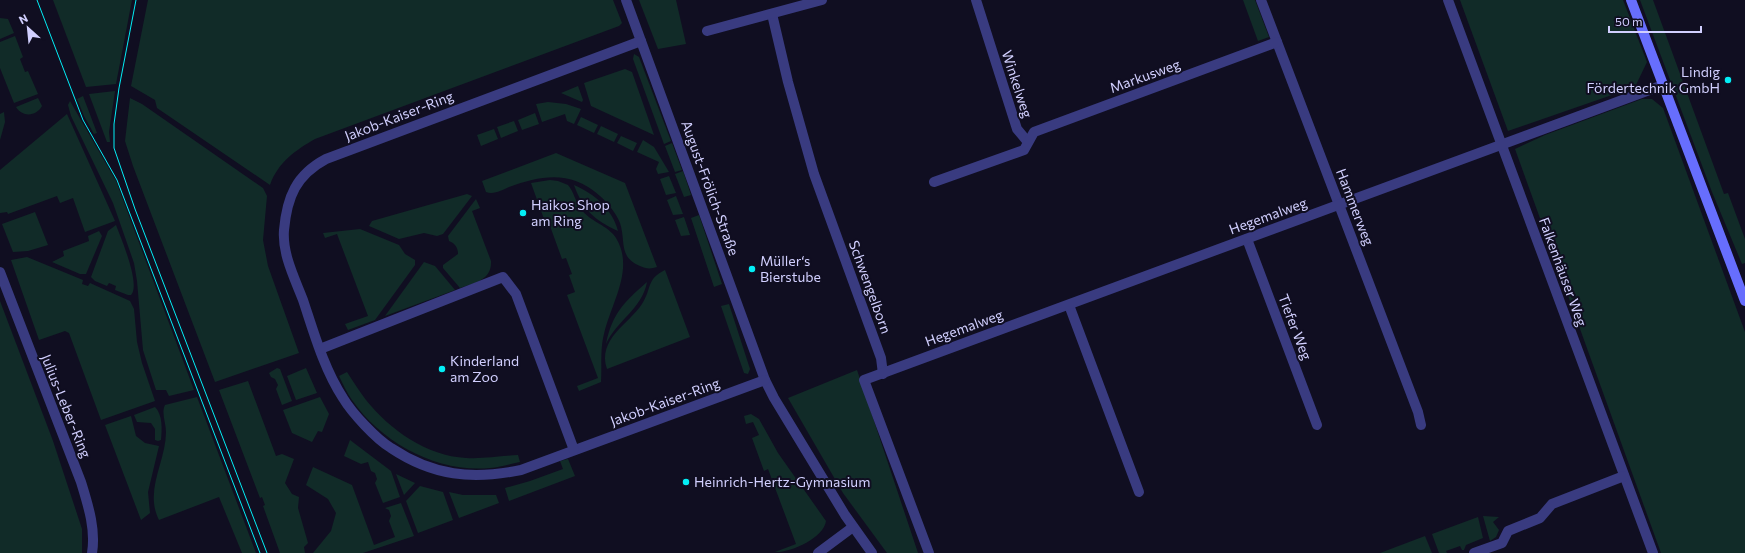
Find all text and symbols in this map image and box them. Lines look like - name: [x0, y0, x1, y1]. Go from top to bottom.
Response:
- north arrow: [8, 8, 48, 48]
- scale bar: [1609, 8, 1701, 34]
- text: N: [17, 11, 30, 26]
- text: 50 m: [1615, 14, 1643, 28]
- street label: Winkelweg: [999, 48, 1037, 120]
- street label: Markusweg: [1107, 55, 1183, 96]
- place label: Lindig Fördertechnik GmbH: [1586, 63, 1720, 96]
- marker: Lindig Fördertechnik GmbH: [1723, 75, 1733, 85]
- street label: Jakob-Kaiser-Ring: [342, 87, 456, 144]
- street label: August-Frölich-Straße: [678, 118, 743, 258]
- street label: Hammerweg: [1333, 166, 1378, 248]
- street label: Hegemalweg: [1227, 193, 1310, 237]
- place label: Haikos Shop am Ring: [531, 196, 610, 229]
- marker: Haikos Shop am Ring: [518, 208, 528, 218]
- street label: Falkenhäuser Weg: [1536, 215, 1591, 329]
- street label: Schwengelborn: [846, 238, 895, 336]
- place label: Müller‘s Bierstube: [760, 252, 821, 285]
- marker: Müller‘s Bierstube: [747, 264, 757, 274]
- street label: Tiefer Weg: [1275, 292, 1316, 362]
- street label: Hegemalweg: [923, 305, 1006, 349]
- street label: Julius-Leber-Ring: [38, 351, 95, 461]
- place label: Kinderland am Zoo: [450, 352, 519, 385]
- marker: Kinderland am Zoo: [437, 364, 447, 374]
- street label: Jakob-Kaiser-Ring: [608, 374, 722, 429]
- place label: Heinrich-Hertz-Gymnasium: [694, 473, 870, 490]
- marker: Heinrich-Hertz-Gymnasium: [681, 477, 691, 487]

